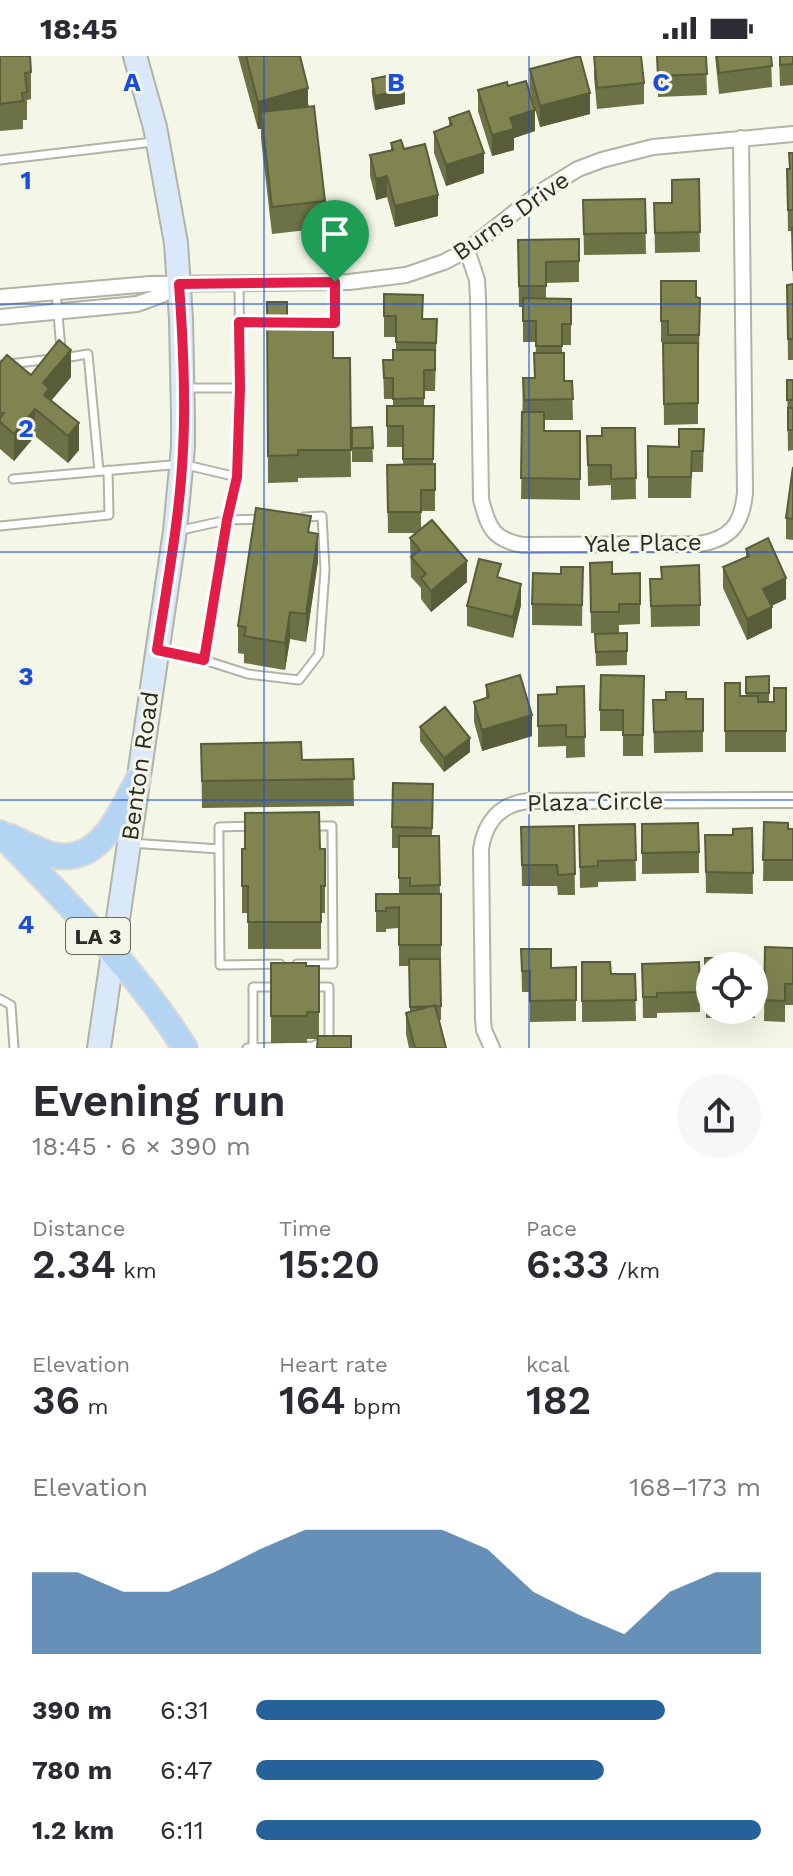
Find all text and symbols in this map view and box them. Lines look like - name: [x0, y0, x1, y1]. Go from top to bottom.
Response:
- text: 18:45: [40, 11, 118, 46]
- text: A: [123, 67, 141, 97]
- text: B: [387, 67, 405, 97]
- text: C: [652, 67, 670, 97]
- text: 1: [20, 165, 32, 195]
- street label: Burns Drive: [447, 166, 575, 266]
- pin: [301, 200, 369, 282]
- icon: arrive: [313, 212, 357, 256]
- text: 2: [18, 413, 34, 443]
- street label: Yale Place: [584, 528, 702, 558]
- text: 3: [18, 661, 34, 691]
- street label: Benton Road: [116, 690, 164, 842]
- street label: Plaza Circle: [527, 787, 663, 817]
- text: 4: [18, 909, 35, 939]
- road number: LA 3: [66, 918, 130, 954]
- map controls: [696, 952, 768, 1024]
- button: locate: [696, 952, 768, 1024]
- button: share: [677, 1074, 761, 1158]
- text: Evening run: [32, 1075, 286, 1127]
- text: 18:45 · 6 × 390 m: [32, 1131, 251, 1161]
- text: Distance: [32, 1216, 126, 1241]
- text: Time: [279, 1216, 331, 1241]
- text: Pace: [526, 1216, 577, 1241]
- text: 2.34: [32, 1241, 116, 1288]
- text: 15:20: [279, 1241, 380, 1288]
- text: 6:33: [526, 1241, 610, 1288]
- text: km: [116, 1258, 157, 1283]
- text: /km: [610, 1258, 660, 1283]
- text: Elevation: [32, 1352, 130, 1377]
- text: Heart rate: [279, 1352, 388, 1377]
- text: kcal: [526, 1352, 570, 1377]
- text: 36: [32, 1377, 80, 1424]
- text: 164: [279, 1377, 345, 1424]
- text: 182: [526, 1377, 591, 1424]
- text: m: [80, 1394, 109, 1419]
- text: bpm: [345, 1394, 402, 1419]
- text: Elevation: [32, 1472, 148, 1502]
- text: 168–173 m: [629, 1472, 761, 1502]
- text: 390 m: [32, 1695, 112, 1725]
- text: 6:31: [160, 1695, 209, 1725]
- text: 780 m: [32, 1755, 112, 1785]
- text: 6:47: [160, 1755, 213, 1785]
- text: 1.2 km: [32, 1815, 114, 1845]
- text: 6:11: [160, 1815, 204, 1845]

